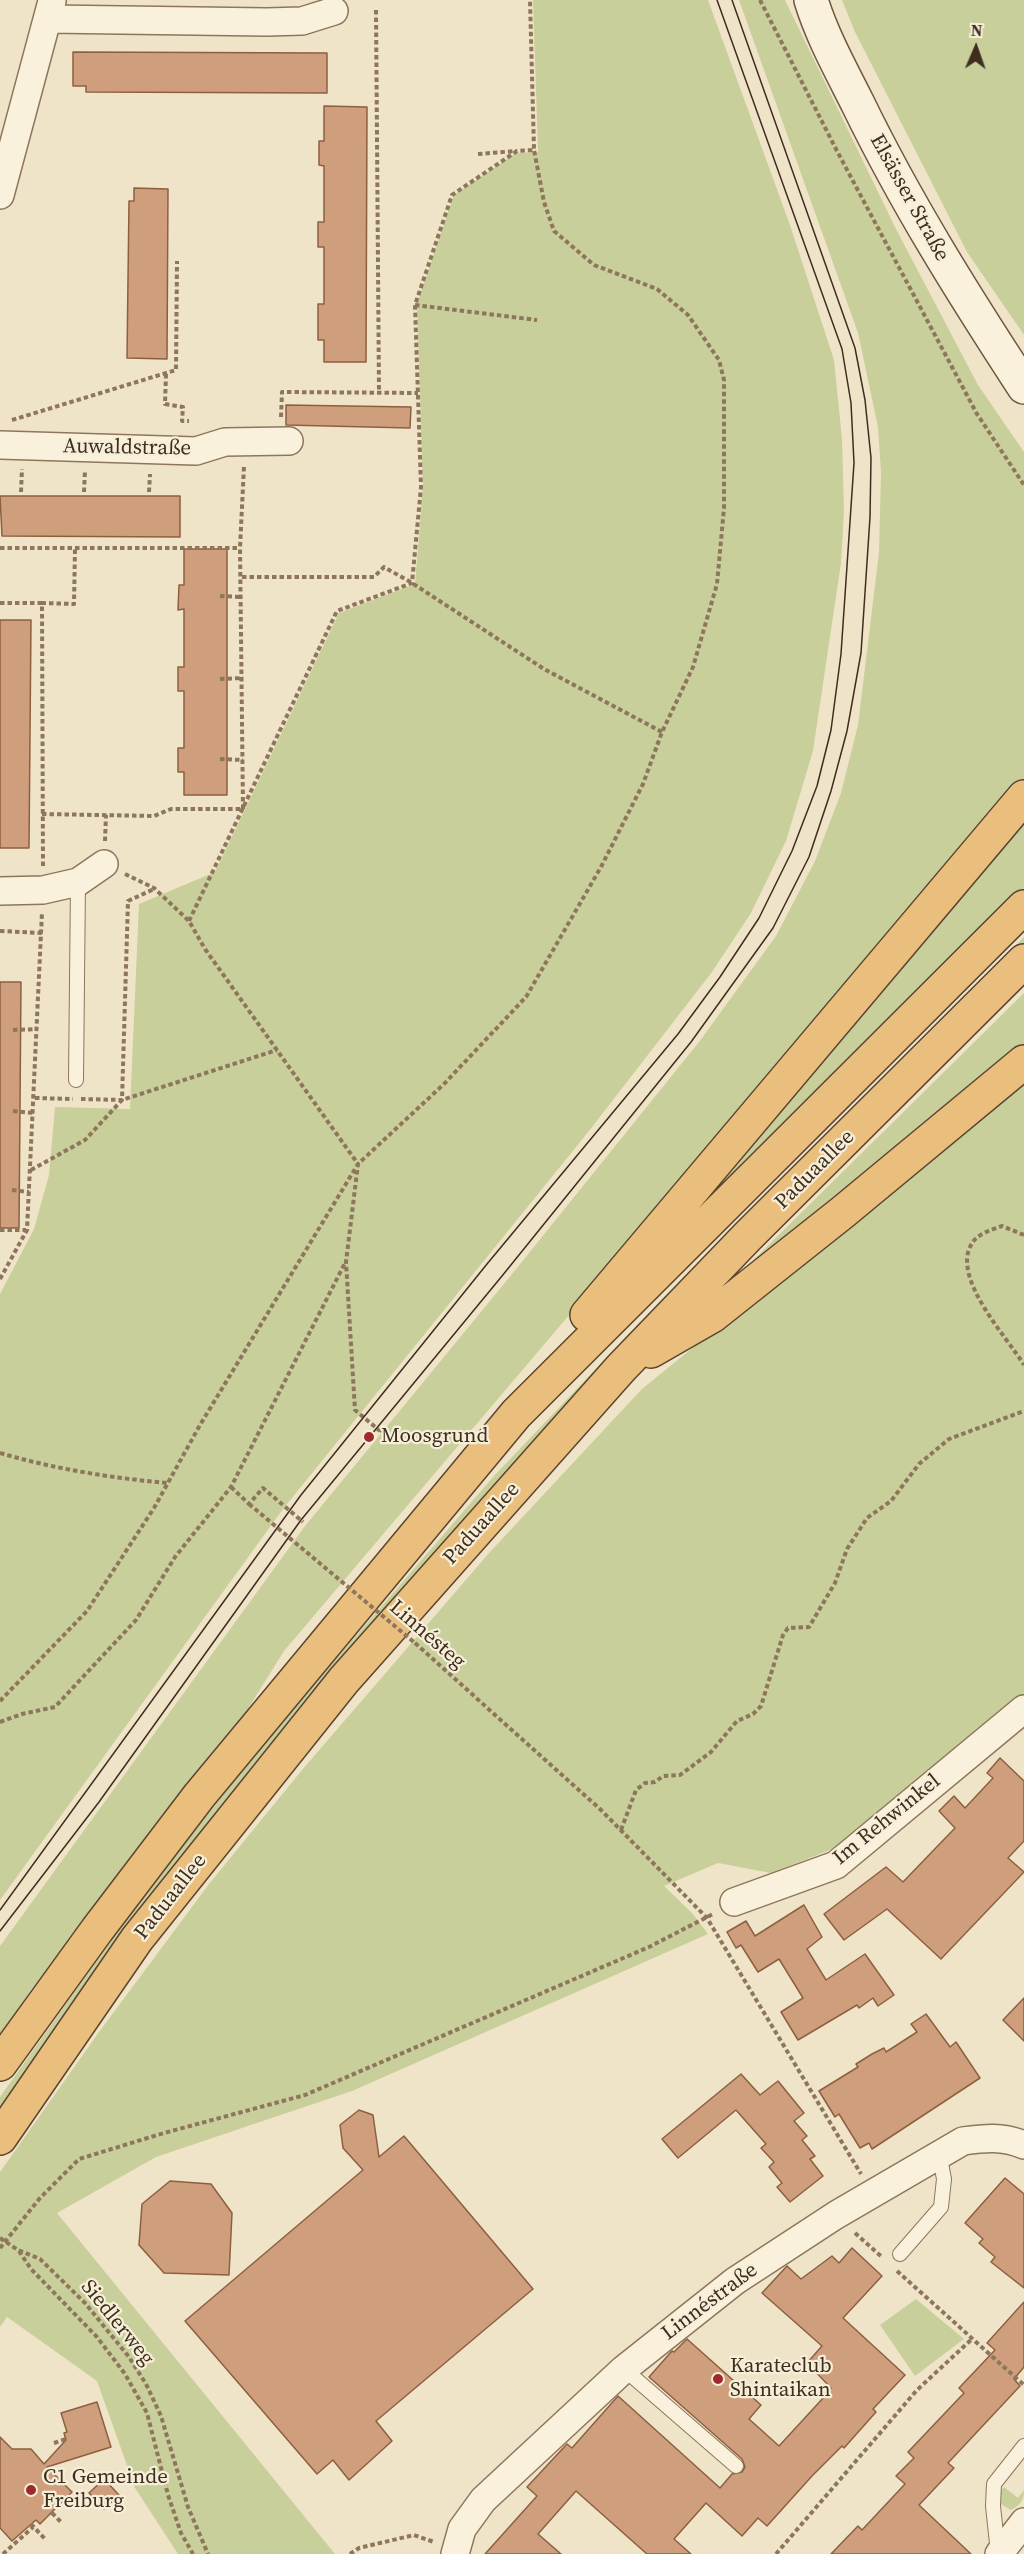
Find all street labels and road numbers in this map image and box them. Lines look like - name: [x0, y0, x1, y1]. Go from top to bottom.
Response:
- street label: Elsässer Straße: [864, 130, 954, 266]
- street label: Auwaldstraße: [63, 434, 191, 462]
- street label: Paduaallee: [770, 1125, 860, 1215]
- street label: Paduaallee: [438, 1478, 526, 1570]
- street label: Linnésteg: [384, 1595, 470, 1675]
- street label: Im Rehwinkel: [828, 1769, 946, 1871]
- street label: Paduaallee: [130, 1849, 212, 1945]
- street label: Linnéstraße: [657, 2258, 763, 2346]
- street label: Siedlerweg: [75, 2275, 159, 2371]

